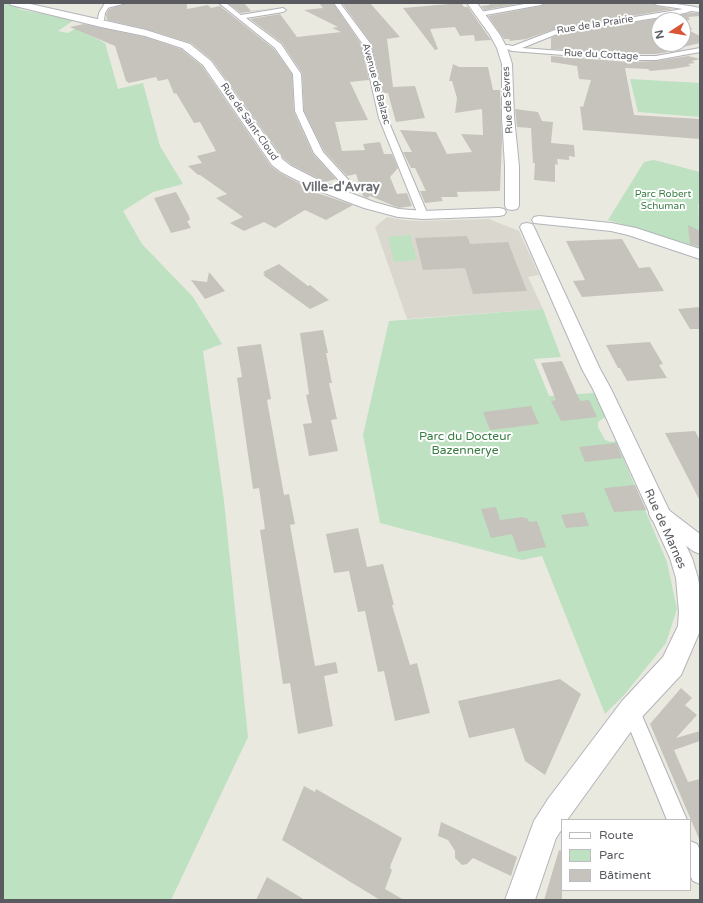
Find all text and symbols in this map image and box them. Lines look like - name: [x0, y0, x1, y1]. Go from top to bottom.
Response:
- north arrow: [651, 12, 691, 52]
- street label: Rue de la Prairie: [556, 13, 634, 37]
- text: N: [652, 29, 667, 40]
- street label: Avenue de Balzac: [359, 42, 393, 126]
- street label: Rue du Cottage: [563, 47, 639, 63]
- street label: Rue de Sèvres: [500, 66, 516, 134]
- street label: Rue de Saint-Cloud: [218, 81, 280, 163]
- district label: Ville-d'Avray: [302, 180, 380, 196]
- park label: Parc Robert Schuman: [635, 188, 691, 212]
- park label: Parc du Docteur Bazennerye: [419, 430, 511, 458]
- street label: Rue de Marnes: [641, 487, 689, 571]
- legend: [561, 819, 691, 891]
- text: Route: [599, 828, 633, 842]
- text: Parc: [599, 848, 624, 862]
- text: Bâtiment: [599, 868, 651, 882]

